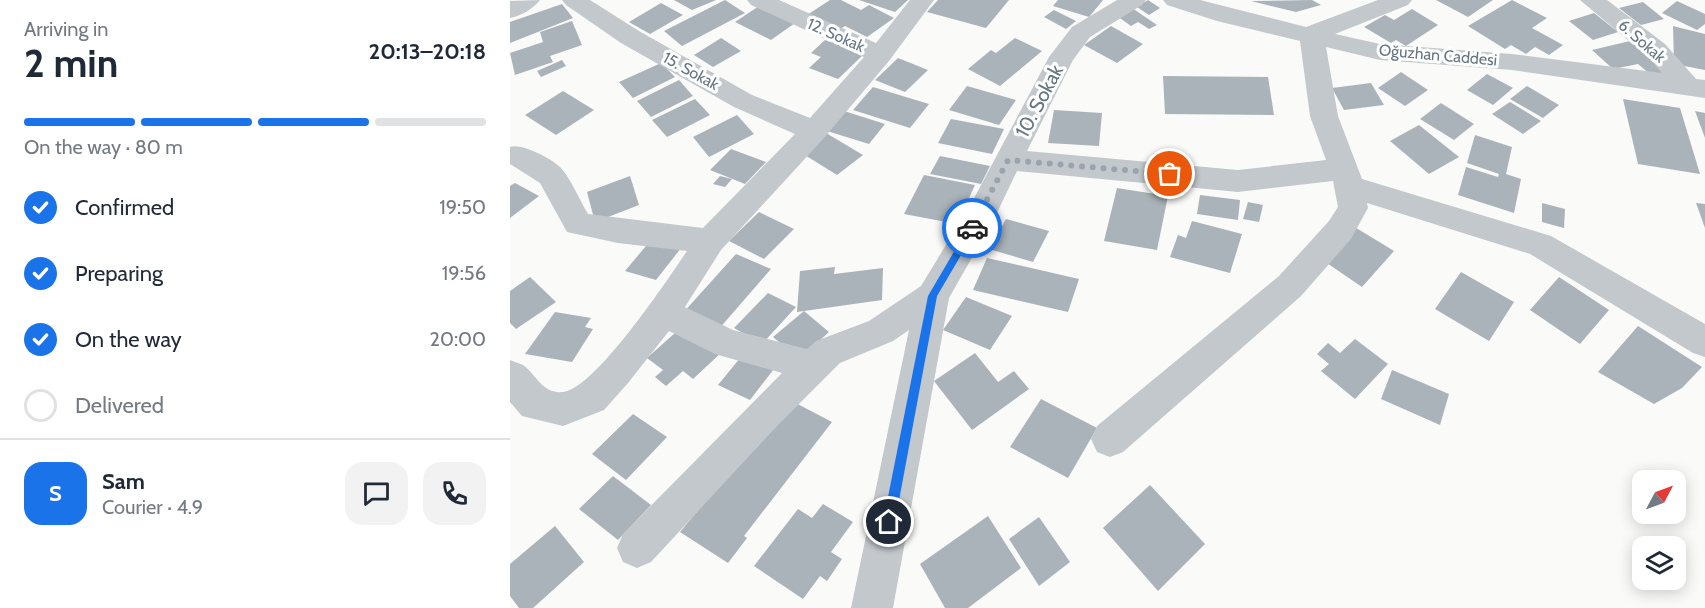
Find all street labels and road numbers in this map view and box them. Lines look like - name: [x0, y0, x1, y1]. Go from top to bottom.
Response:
- street label: 12. Sokak: [804, 14, 868, 56]
- street label: 6. Sokak: [1615, 15, 1670, 67]
- street label: Oğuzhan Caddesi: [1378, 40, 1498, 70]
- street label: 15. Sokak: [660, 48, 723, 94]
- street label: 10. Sokak: [1010, 61, 1068, 141]

